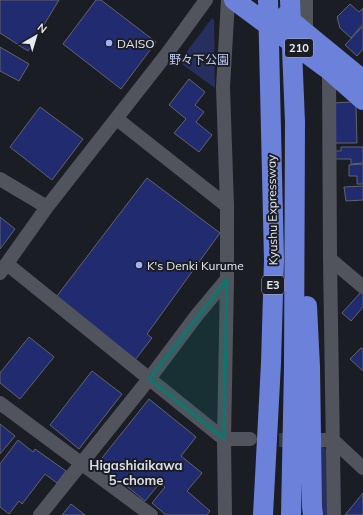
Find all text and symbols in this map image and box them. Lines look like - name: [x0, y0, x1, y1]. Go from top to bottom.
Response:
- north arrow: [16, 16, 56, 56]
- text: N: [35, 20, 50, 36]
- place label: DAISO: [117, 36, 154, 51]
- marker: DAISO: [104, 38, 114, 48]
- road number: 210: [285, 39, 313, 57]
- park label: 野々下公園: [169, 52, 229, 67]
- street label: Kyushu Expressway: [264, 154, 280, 265]
- place label: K's Denki Kurume: [147, 258, 244, 273]
- marker: K's Denki Kurume: [134, 260, 144, 270]
- road number: E3: [262, 276, 284, 294]
- district label: Higashiaikawa 5-chome: [89, 457, 183, 488]

